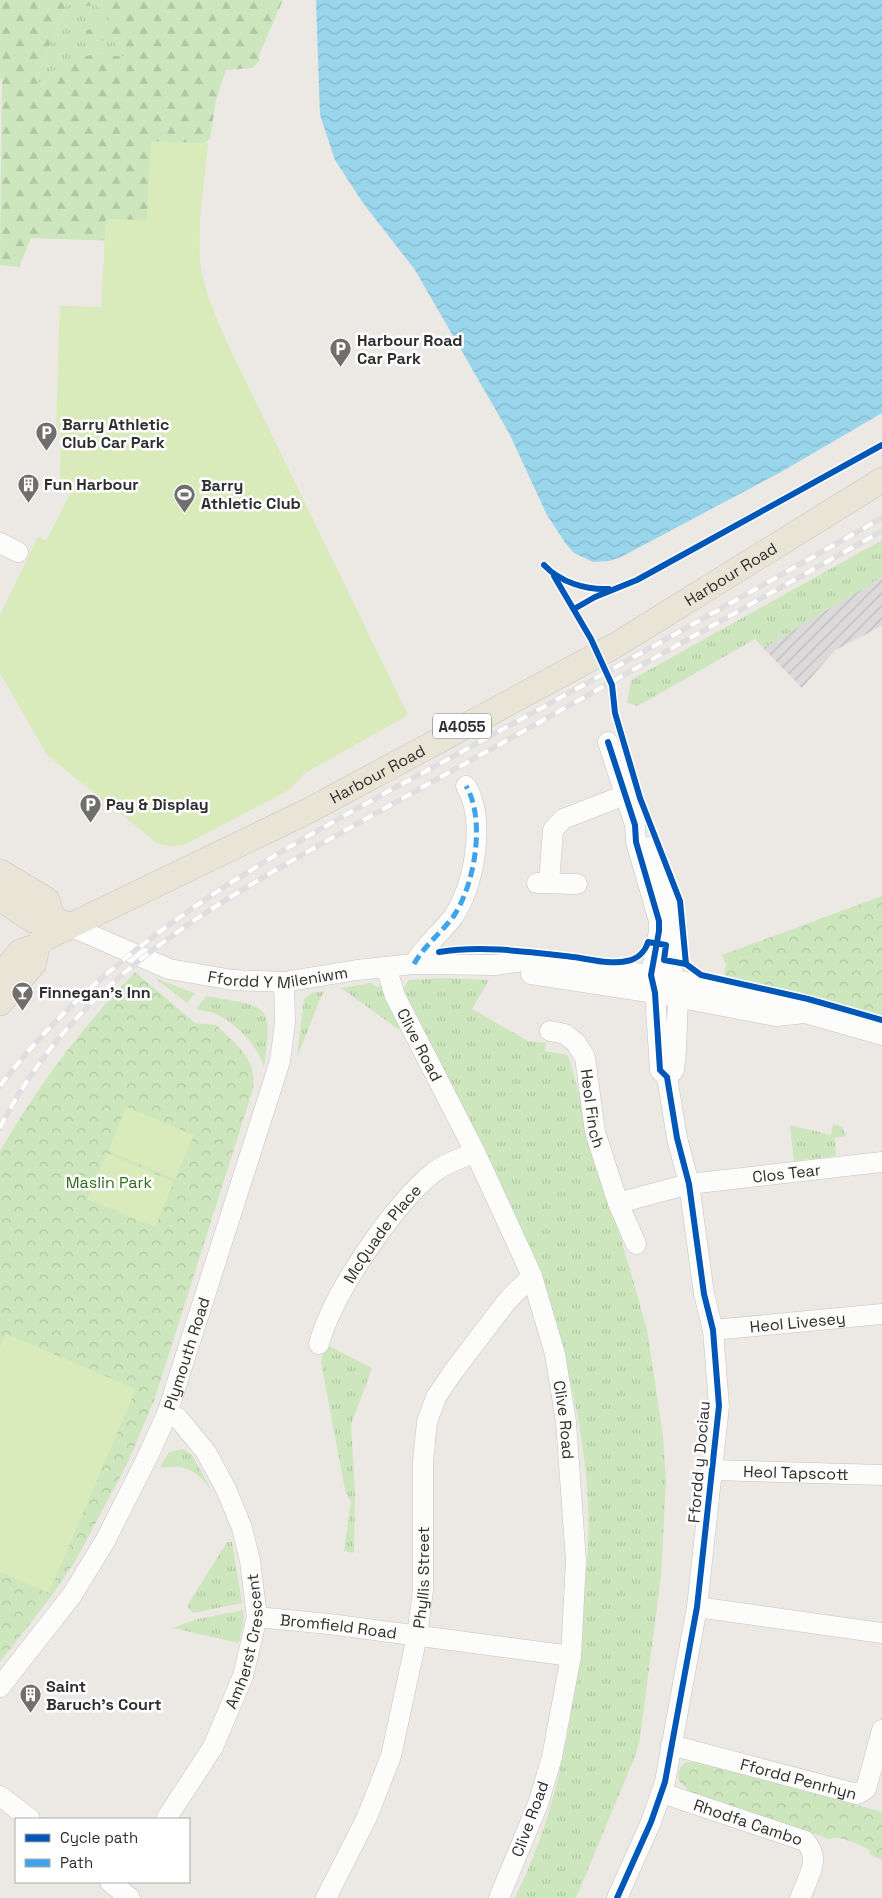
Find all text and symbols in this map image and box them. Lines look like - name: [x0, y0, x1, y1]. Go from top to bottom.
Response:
- place label: Harbour Road Car Park: [357, 330, 463, 369]
- parking icon: Harbour Road Car Park: [329, 337, 353, 368]
- place label: Barry Athletic Club Car Park: [62, 414, 169, 453]
- parking icon: Barry Athletic Club Car Park: [34, 421, 58, 452]
- building icon: Fun Harbour: [16, 472, 40, 503]
- place label: Fun Harbour: [44, 474, 139, 495]
- place label: Barry Athletic Club: [201, 475, 301, 514]
- sports icon: Barry Athletic Club: [173, 482, 197, 513]
- street label: Harbour Road: [680, 537, 781, 611]
- road number: A4055: [433, 714, 491, 738]
- street label: Harbour Road: [326, 739, 429, 808]
- parking icon: Pay & Display: [78, 792, 102, 823]
- place label: Pay & Display: [106, 794, 209, 815]
- street label: Ffordd Y Mileniwm: [206, 961, 349, 993]
- bar icon: Finnegan's Inn: [11, 980, 35, 1011]
- place label: Finnegan's Inn: [39, 982, 151, 1003]
- street label: Clive Road: [392, 1005, 447, 1085]
- street label: Heol Finch: [576, 1068, 610, 1150]
- street label: Clos Tear: [751, 1159, 822, 1187]
- park label: Maslin Park: [66, 1172, 153, 1193]
- street label: McQuade Place: [338, 1179, 426, 1287]
- street label: Plymouth Road: [158, 1294, 214, 1413]
- street label: Heol Livesey: [749, 1307, 846, 1337]
- street label: Clive Road: [549, 1379, 579, 1460]
- street label: Ffordd y Dociau: [683, 1400, 715, 1524]
- street label: Heol Tapscott: [743, 1460, 849, 1485]
- street label: Phyllis Street: [408, 1526, 434, 1630]
- street label: Amherst Crescent: [220, 1572, 268, 1712]
- street label: Bromfield Road: [279, 1609, 398, 1643]
- place label: Saint Baruch's Court: [46, 1676, 162, 1715]
- building icon: Saint Baruch's Court: [18, 1683, 42, 1714]
- street label: Ffordd Penrhyn: [738, 1753, 859, 1804]
- street label: Clive Road: [507, 1778, 553, 1860]
- street label: Rhodfa Cambo: [691, 1794, 806, 1850]
- legend: [15, 1818, 190, 1883]
- text: Cycle path: [60, 1828, 138, 1847]
- text: Path: [60, 1853, 93, 1872]

